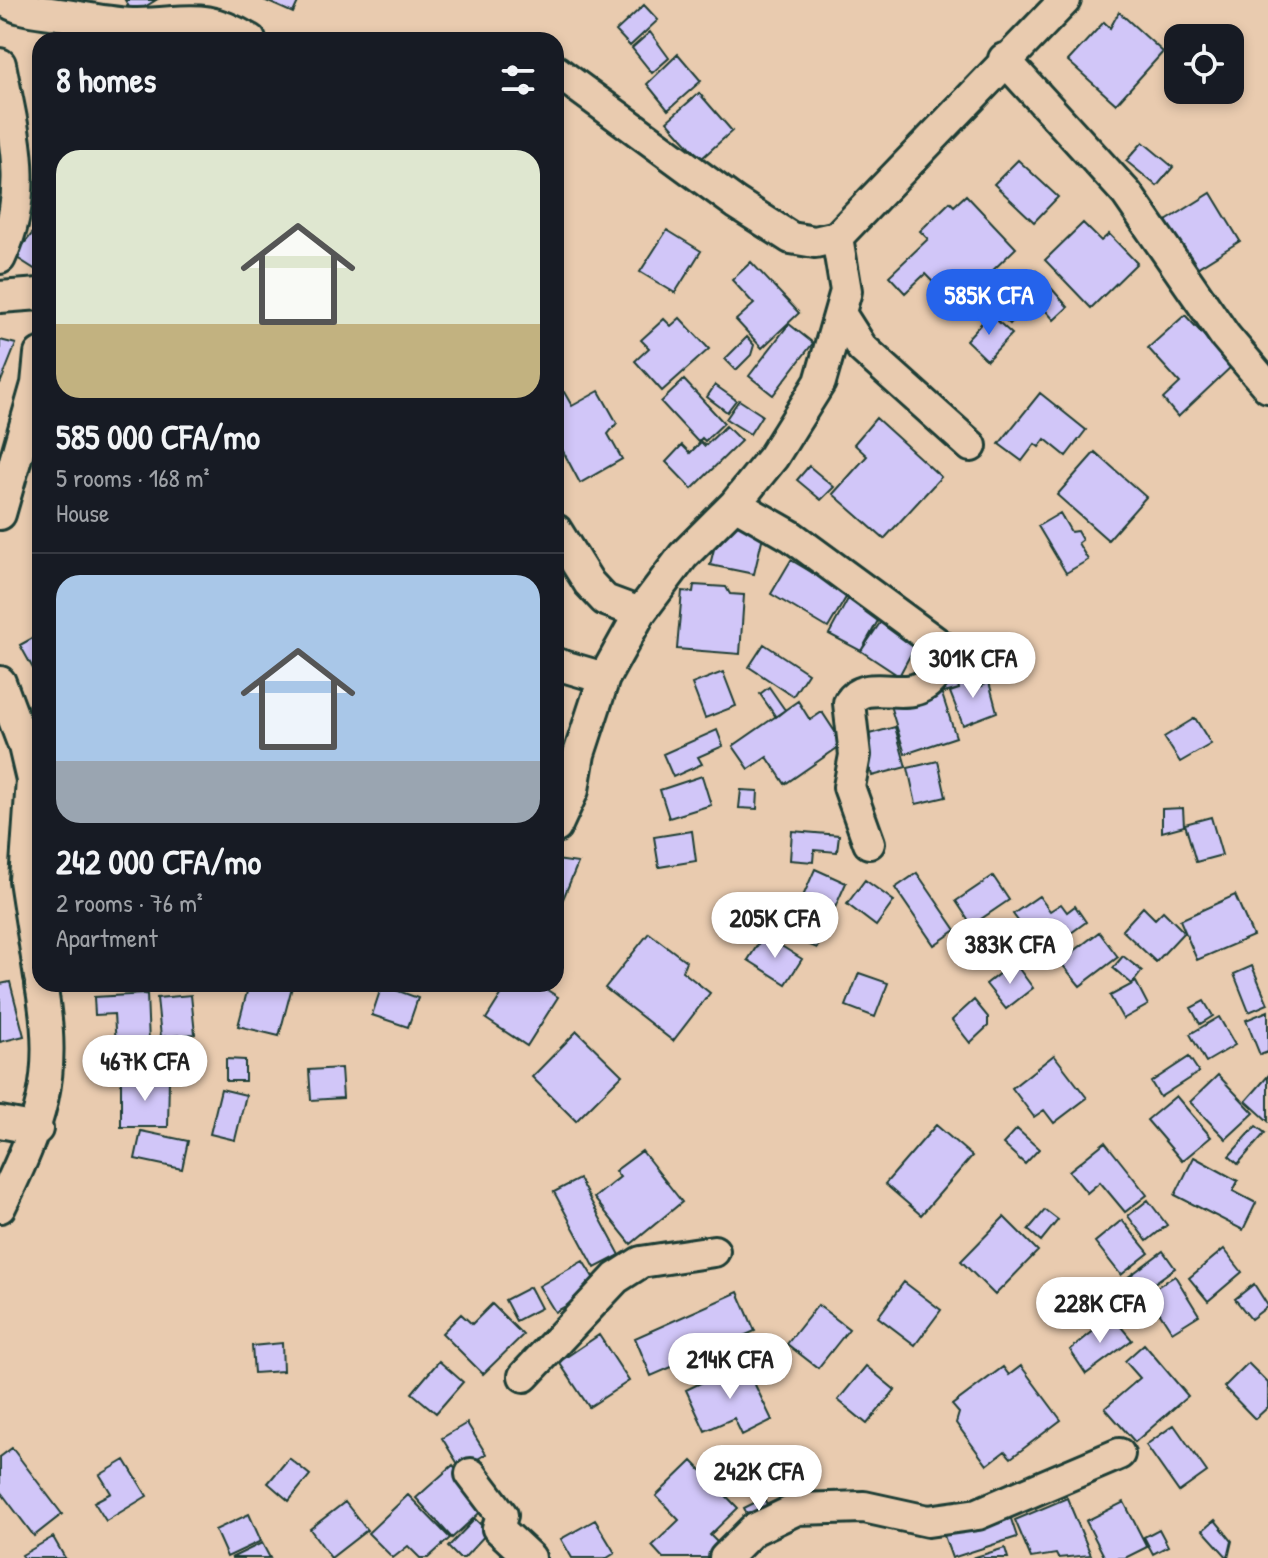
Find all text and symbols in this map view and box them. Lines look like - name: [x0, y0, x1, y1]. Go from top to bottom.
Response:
- map controls: [1164, 24, 1244, 104]
- button: locate: [1164, 24, 1244, 104]
- text: 8 homes: [56, 57, 156, 103]
- icon: filters: [496, 58, 540, 102]
- icon: home: [226, 202, 370, 346]
- pin: 585K CFA: [906, 269, 1072, 337]
- text: 585K CFA: [944, 277, 1034, 312]
- text: 585 000 CFA/mo: [56, 414, 260, 460]
- text: 5 rooms · 168 m²: [56, 460, 210, 495]
- text: House: [56, 495, 109, 530]
- icon: home: [226, 627, 370, 771]
- pin: 301K CFA: [890, 632, 1056, 700]
- text: 301K CFA: [929, 640, 1018, 675]
- text: 242 000 CFA/mo: [56, 839, 261, 885]
- text: 2 rooms · 76 m²: [56, 885, 203, 920]
- pin: 205K CFA: [692, 892, 858, 960]
- text: 205K CFA: [729, 900, 821, 935]
- pin: 383K CFA: [927, 918, 1093, 986]
- text: Apartment: [56, 920, 158, 955]
- text: 383K CFA: [965, 926, 1055, 961]
- pin: 467K CFA: [62, 1035, 228, 1103]
- text: 467K CFA: [100, 1043, 190, 1078]
- pin: 228K CFA: [1017, 1277, 1183, 1345]
- text: 228K CFA: [1054, 1285, 1146, 1320]
- pin: 214K CFA: [647, 1333, 813, 1401]
- text: 214K CFA: [686, 1341, 774, 1376]
- pin: 242K CFA: [676, 1445, 842, 1513]
- text: 242K CFA: [714, 1453, 804, 1488]

